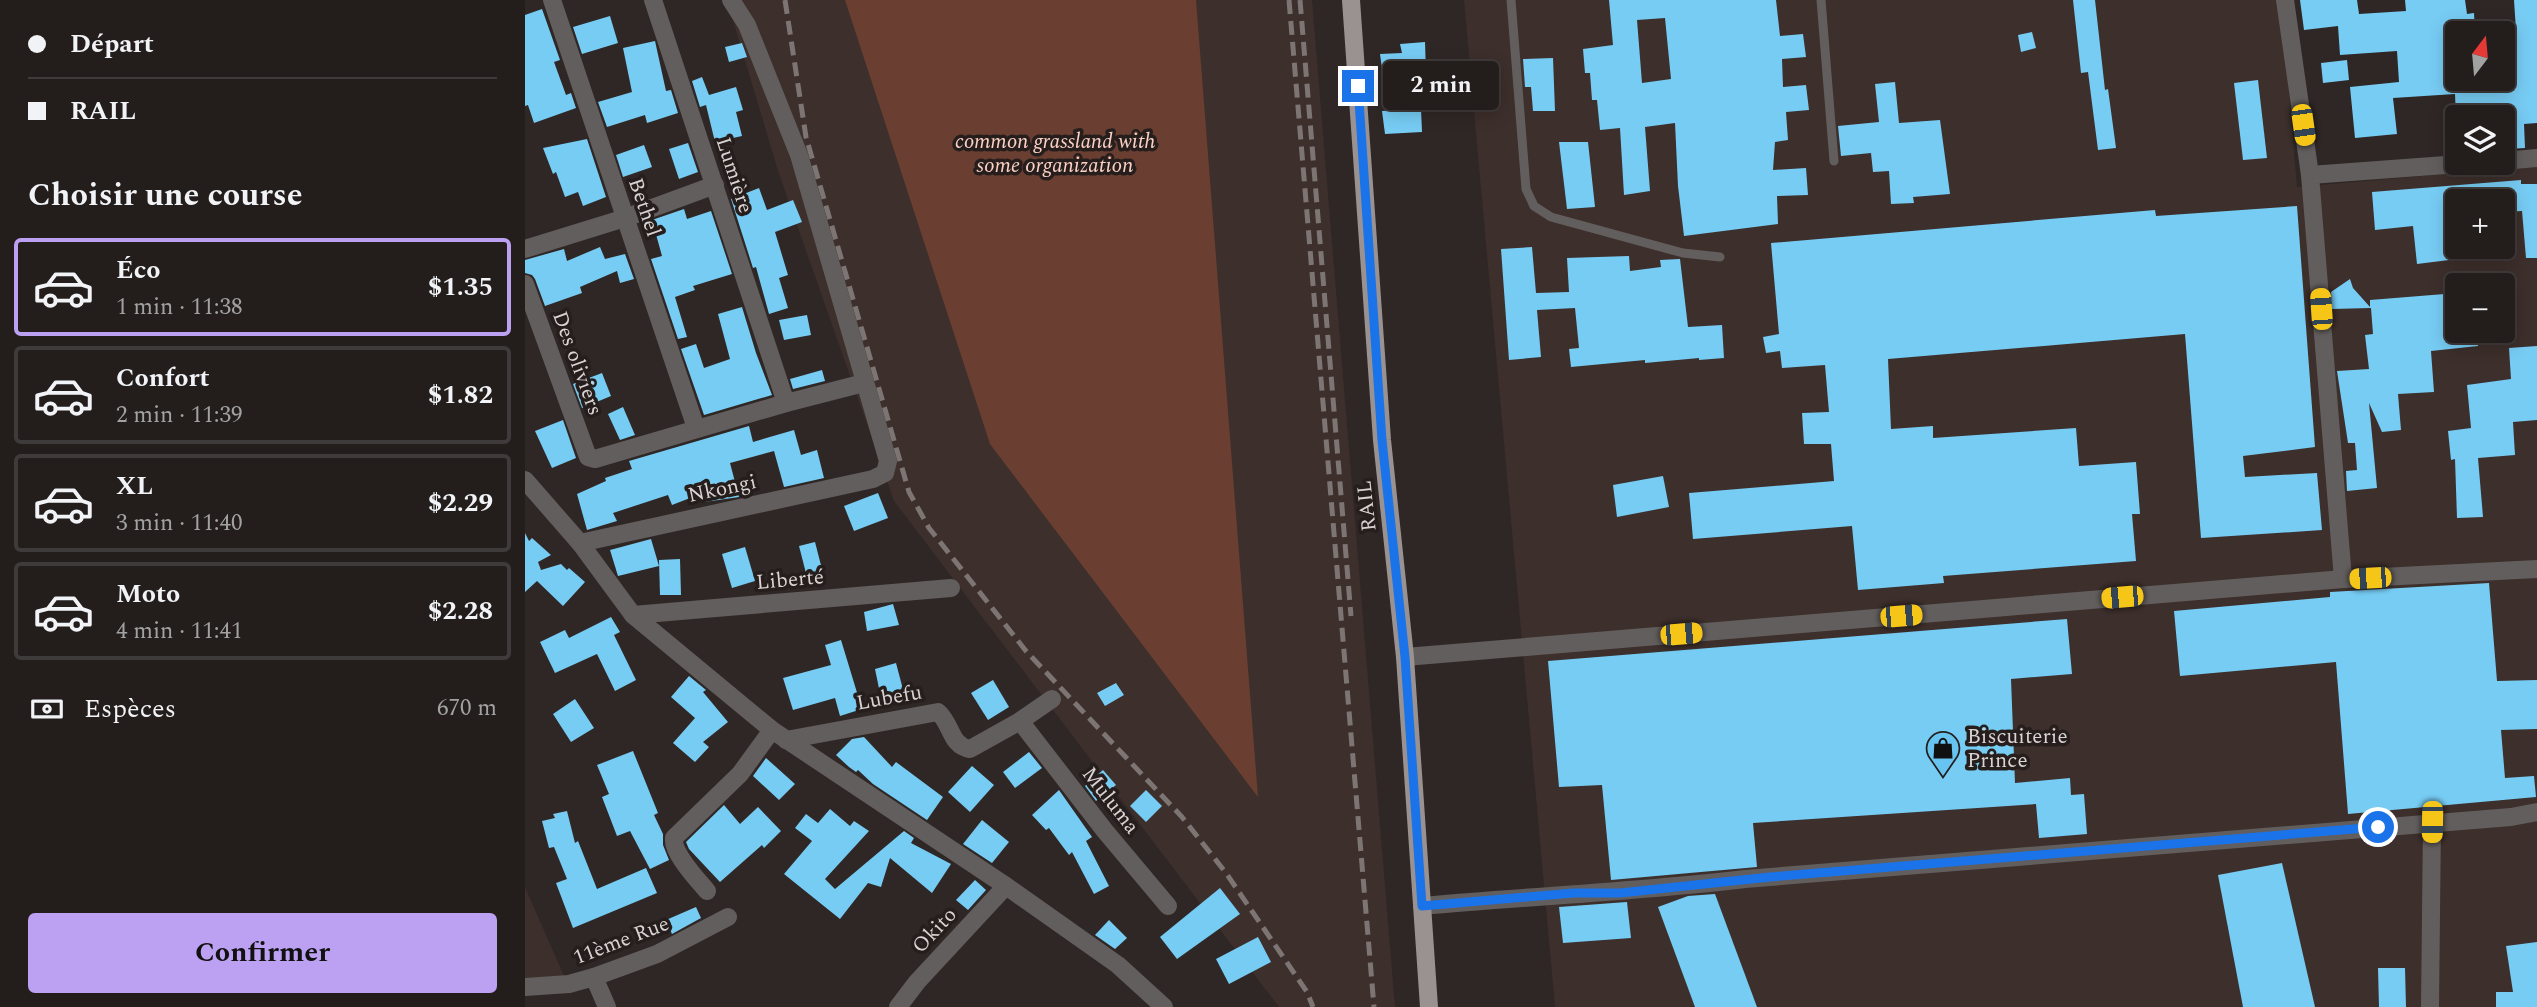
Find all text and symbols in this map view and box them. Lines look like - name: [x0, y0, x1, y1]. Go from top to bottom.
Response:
- north arrow: [2445, 21, 2515, 91]
- map controls: [2445, 21, 2515, 343]
- text: Départ: [70, 24, 154, 64]
- callout: 2 min: [1383, 62, 1498, 110]
- text: 2 min: [1410, 68, 1472, 103]
- route end: [1342, 70, 1374, 102]
- text: RAIL: [70, 91, 136, 131]
- car: [2290, 103, 2317, 147]
- button: layers: [2445, 105, 2515, 175]
- park label: common grassland with some organization: [955, 126, 1155, 182]
- street label: Lumière: [707, 133, 761, 217]
- text: Choisir une course: [28, 171, 303, 220]
- street label: Bethel: [619, 174, 669, 241]
- button: +: [2445, 189, 2515, 259]
- text: Éco: [116, 250, 160, 290]
- icon: car: [32, 256, 95, 319]
- text: $1.35: [428, 267, 493, 307]
- button: −: [2445, 273, 2515, 343]
- car: [2310, 287, 2333, 331]
- text: 1 min · 11:38: [116, 290, 243, 325]
- street label: Des oliviers: [543, 307, 611, 420]
- text: Confort: [116, 358, 210, 398]
- icon: car: [32, 364, 95, 427]
- text: $1.82: [428, 375, 493, 415]
- text: 2 min · 11:39: [116, 398, 243, 433]
- text: XL: [116, 466, 153, 506]
- street label: Nkongi: [685, 466, 760, 512]
- icon: car: [32, 472, 95, 535]
- street label: RAIL: [1348, 479, 1386, 533]
- text: $2.29: [428, 483, 493, 523]
- text: 3 min · 11:40: [116, 506, 243, 541]
- street label: Liberté: [755, 561, 825, 599]
- car: [2349, 566, 2392, 590]
- text: Moto: [116, 574, 180, 614]
- icon: car: [32, 580, 95, 643]
- car: [2101, 585, 2144, 609]
- text: $2.28: [428, 591, 493, 631]
- car: [1880, 604, 1923, 628]
- text: 4 min · 11:41: [116, 614, 243, 649]
- car: [1660, 622, 1703, 646]
- street label: Lubefu: [854, 676, 925, 719]
- text: Espèces: [84, 689, 176, 729]
- icon: cash: [28, 690, 66, 728]
- text: 670 m: [437, 691, 497, 726]
- place label: Biscuiterie Prince: [1967, 721, 2068, 777]
- shop icon: Biscuiterie Prince: [1924, 729, 1962, 778]
- street label: Muluma: [1074, 760, 1147, 842]
- car: [2422, 801, 2443, 843]
- route start: [2362, 811, 2394, 843]
- street label: Okito: [905, 900, 965, 961]
- street label: 11ème Rue: [569, 908, 674, 974]
- button: Confirmer: [28, 913, 497, 993]

